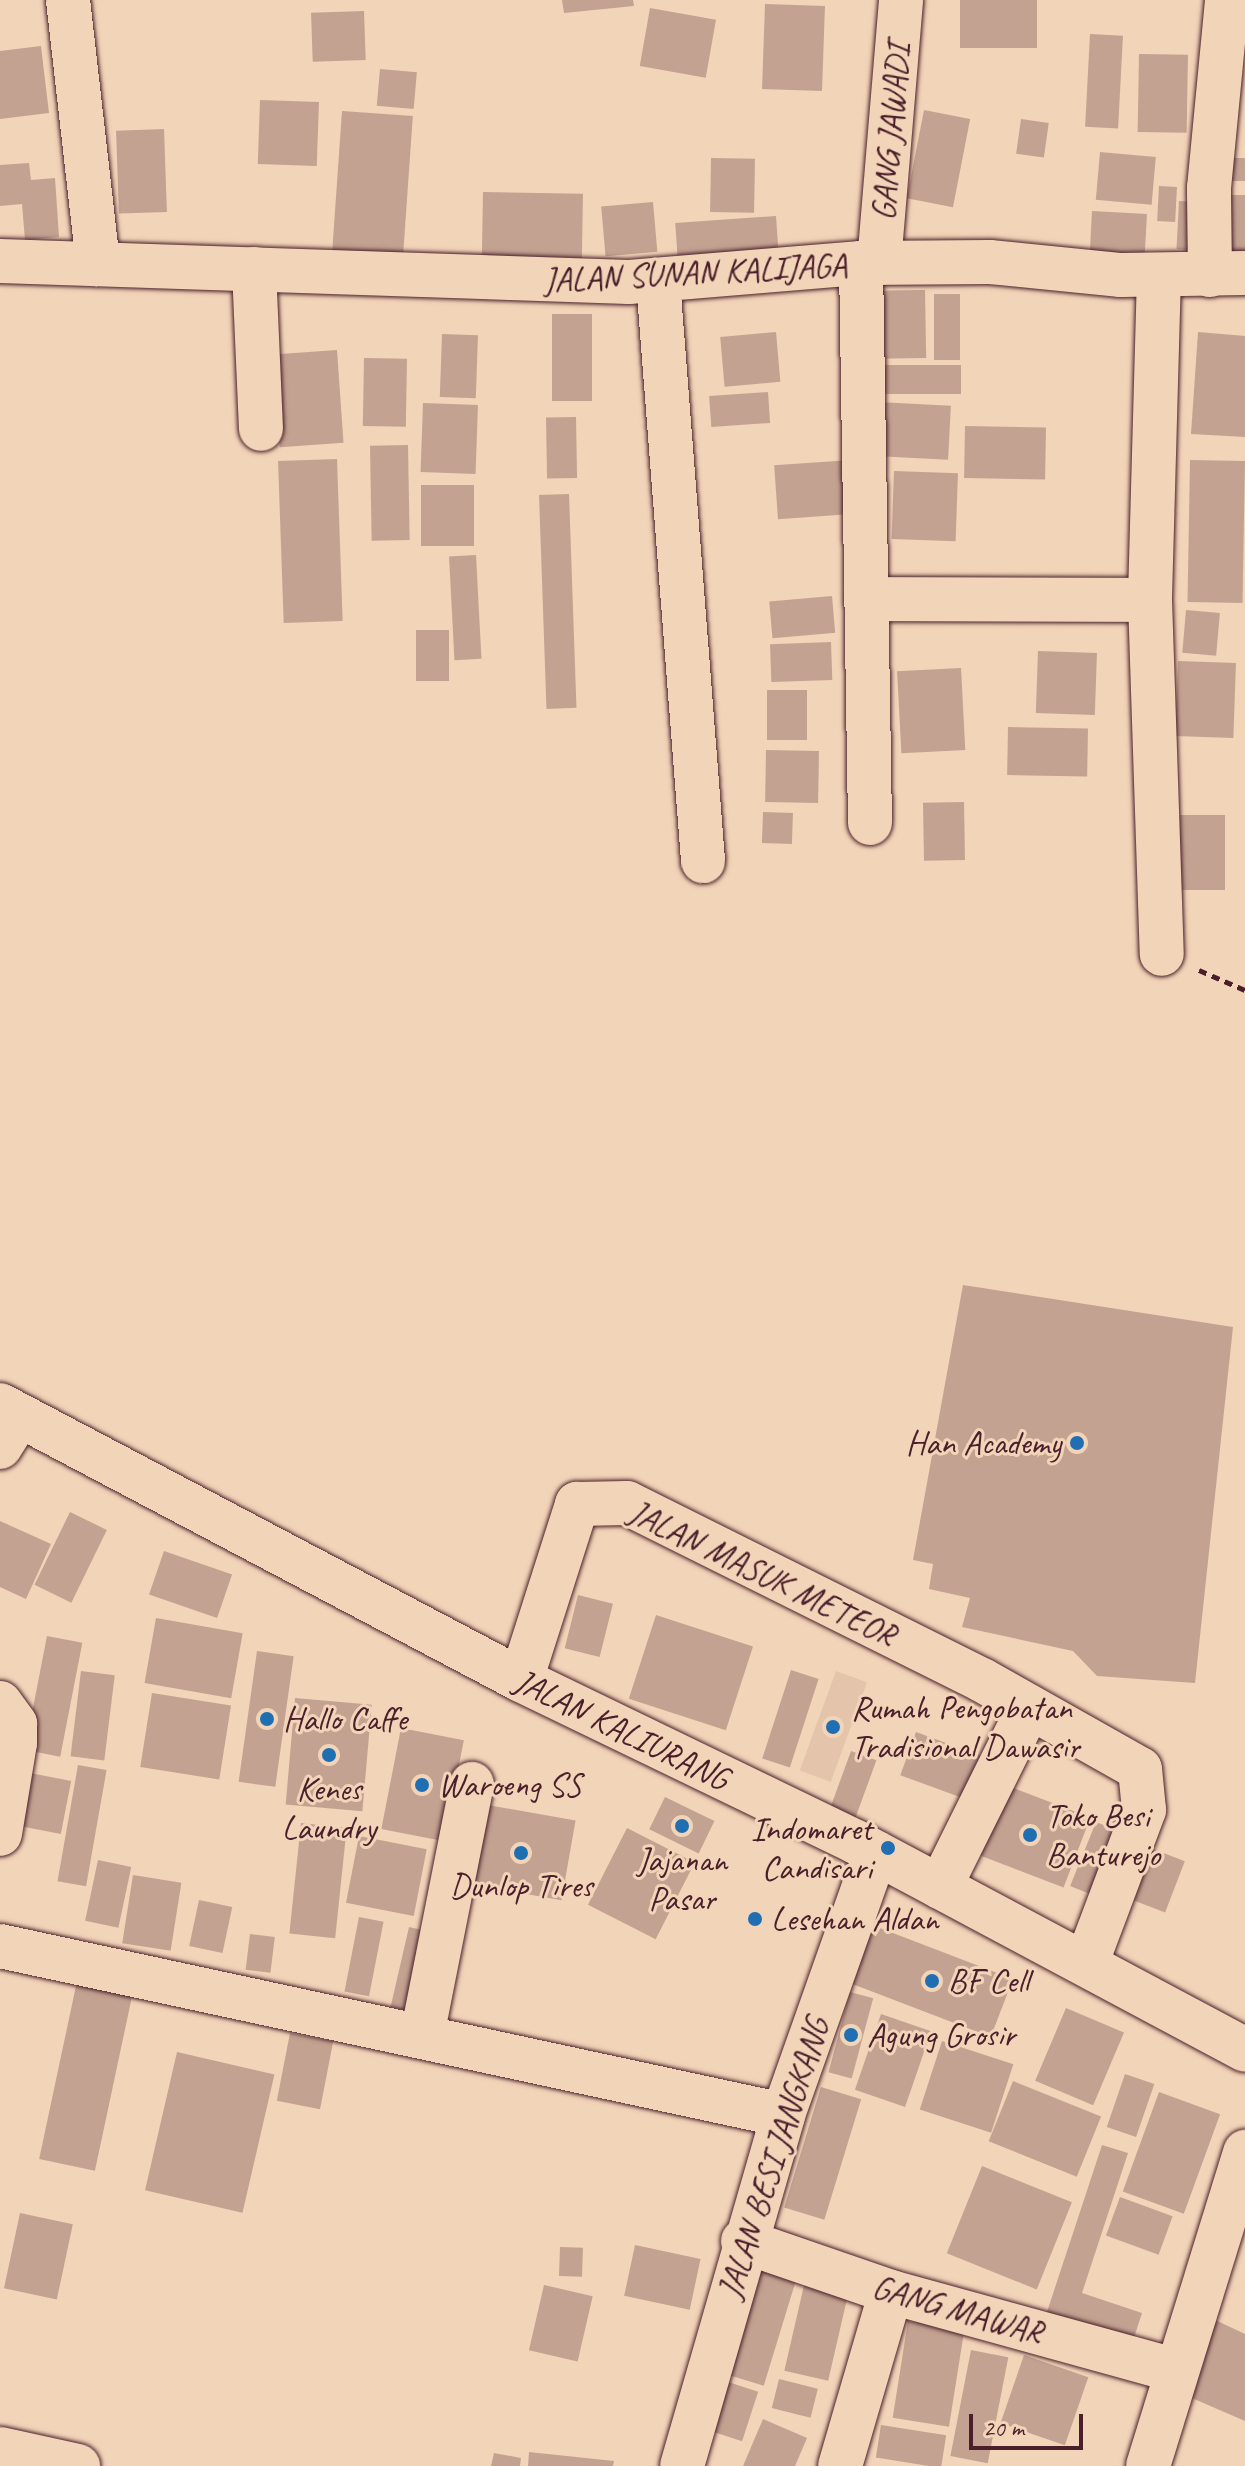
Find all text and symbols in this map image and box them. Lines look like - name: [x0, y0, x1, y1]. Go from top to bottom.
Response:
- street label: GANG JAWADI: [862, 41, 918, 223]
- street label: JALAN SUNAN KALIJAGA: [543, 244, 847, 300]
- place label: Han Academy: [904, 1423, 1061, 1463]
- marker: Han Academy: [1068, 1434, 1086, 1452]
- street label: JALAN MASUK METEOR: [622, 1490, 904, 1656]
- street label: JALAN KALIURANG: [508, 1659, 736, 1799]
- place label: Rumah Pengobatan Tradisional Dawasir: [851, 1687, 1079, 1766]
- place label: Hallo Caffe: [283, 1699, 408, 1739]
- marker: Hallo Caffe: [258, 1710, 276, 1728]
- marker: Rumah Pengobatan Tradisional Dawasir: [822, 1716, 844, 1738]
- marker: Kenes Laundry: [320, 1746, 338, 1764]
- place label: Waroeng SS: [438, 1765, 581, 1805]
- place label: Kenes Laundry: [282, 1768, 376, 1848]
- marker: Waroeng SS: [413, 1776, 431, 1794]
- place label: Toko Besi Banturejo: [1046, 1795, 1160, 1874]
- place label: Indomaret Candisari: [751, 1808, 872, 1888]
- marker: Jajanan Pasar: [673, 1817, 691, 1835]
- marker: Toko Besi Banturejo: [1021, 1826, 1039, 1844]
- place label: Jajanan Pasar: [637, 1839, 727, 1918]
- marker: Indomaret Candisari: [879, 1839, 897, 1857]
- marker: Dunlop Tires: [512, 1844, 530, 1862]
- place label: Dunlop Tires: [449, 1866, 593, 1906]
- place label: Lesehan Aldan: [771, 1899, 938, 1939]
- marker: Lesehan Aldan: [746, 1910, 764, 1928]
- place label: BF Cell: [948, 1961, 1028, 2001]
- marker: BF Cell: [923, 1972, 941, 1990]
- street label: JALAN BESI JANGKANG: [709, 2013, 837, 2303]
- place label: Agung Grosir: [867, 2015, 1015, 2055]
- marker: Agung Grosir: [842, 2026, 860, 2044]
- street label: GANG MAWAR: [868, 2265, 1048, 2353]
- scale bar: [973, 2398, 1087, 2448]
- text: 20 m: [983, 2413, 1024, 2443]

